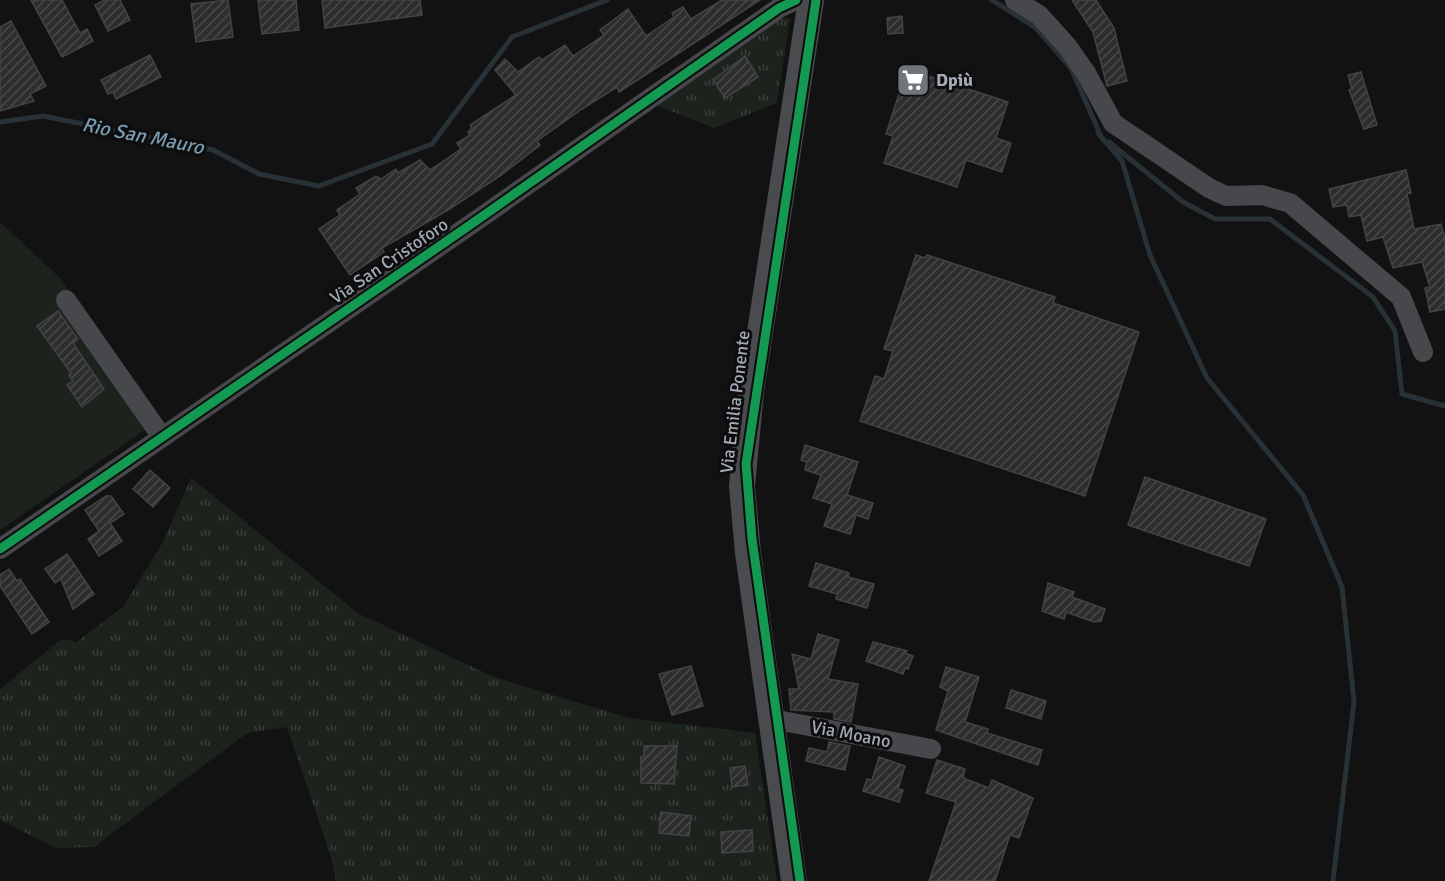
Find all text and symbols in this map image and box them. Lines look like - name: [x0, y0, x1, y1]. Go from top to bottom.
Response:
- supermarket icon: Dpiù: [895, 62, 931, 98]
- place label: Dpiù: [936, 69, 973, 91]
- water label: Rio San Mauro: [80, 112, 208, 160]
- street label: Via San Cristoforo: [326, 213, 452, 309]
- street label: Via Emilia Ponente: [715, 329, 755, 475]
- street label: Via Moano: [809, 716, 893, 752]

